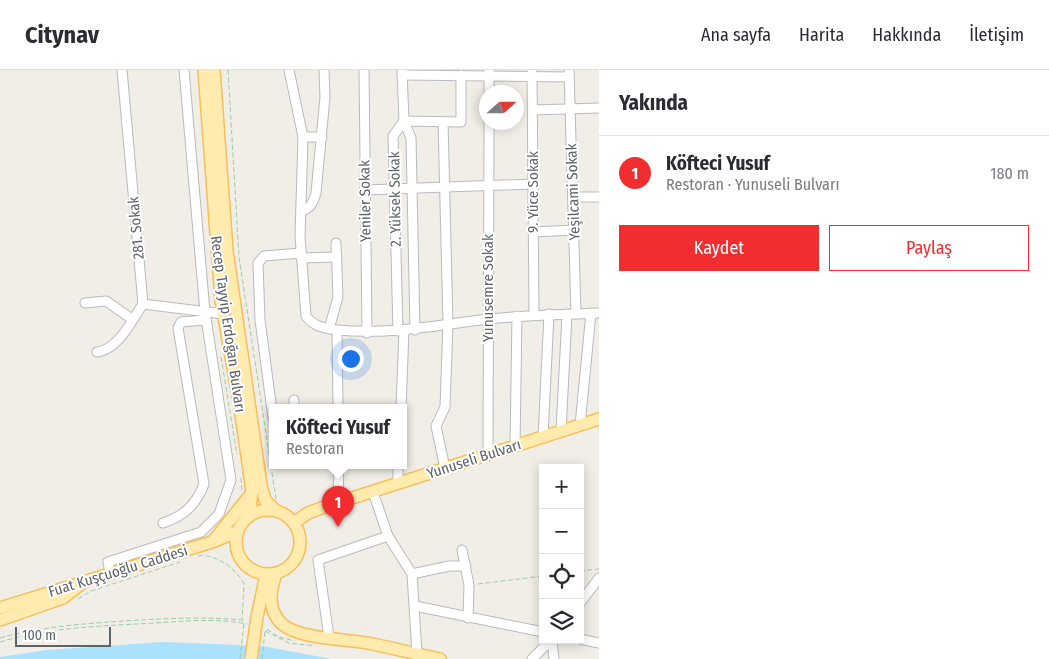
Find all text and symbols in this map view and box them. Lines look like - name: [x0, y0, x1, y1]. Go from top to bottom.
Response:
- text: Citynav: [25, 21, 99, 49]
- text: Ana sayfa: [701, 24, 771, 46]
- text: Harita: [799, 24, 844, 46]
- text: Hakkında: [872, 24, 941, 46]
- text: İletişim: [969, 24, 1024, 46]
- north arrow: [479, 85, 524, 130]
- text: Yakında: [619, 90, 688, 116]
- street label: Yeşilcami Sokak: [562, 143, 584, 241]
- street label: 2. Yüksek Sokak: [385, 151, 405, 247]
- street label: 9. Yüce Sokak: [524, 151, 542, 233]
- text: Köfteci Yusuf: [666, 152, 770, 175]
- street label: Yeniler Sokak: [355, 160, 375, 242]
- text: 1: [632, 164, 638, 183]
- text: 180 m: [990, 164, 1029, 183]
- text: Restoran · Yunuseli Bulvarı: [666, 175, 840, 194]
- street label: 281. Sokak: [124, 196, 148, 260]
- button: Kaydet: [619, 225, 819, 271]
- button: Paylaş: [829, 225, 1029, 271]
- street label: Recep Tayyip Erdoğan Bulvarı: [207, 234, 249, 414]
- street label: Yunusemre Sokak: [479, 234, 497, 342]
- your location: [338, 346, 364, 372]
- popup: [269, 404, 407, 469]
- text: Köfteci Yusuf: [286, 416, 390, 439]
- street label: Yunuseli Bulvarı: [425, 435, 523, 483]
- text: Restoran: [286, 439, 344, 458]
- map controls: [539, 464, 584, 644]
- button: +: [539, 464, 584, 509]
- pin: 1: [322, 486, 354, 527]
- button: −: [539, 509, 584, 554]
- street label: Fuat Kuşçuoğlu Caddesi: [46, 541, 190, 601]
- button: locate: [539, 554, 584, 599]
- button: layers: [539, 599, 584, 644]
- scale bar: [15, 624, 111, 647]
- text: 100 m: [22, 627, 56, 644]

